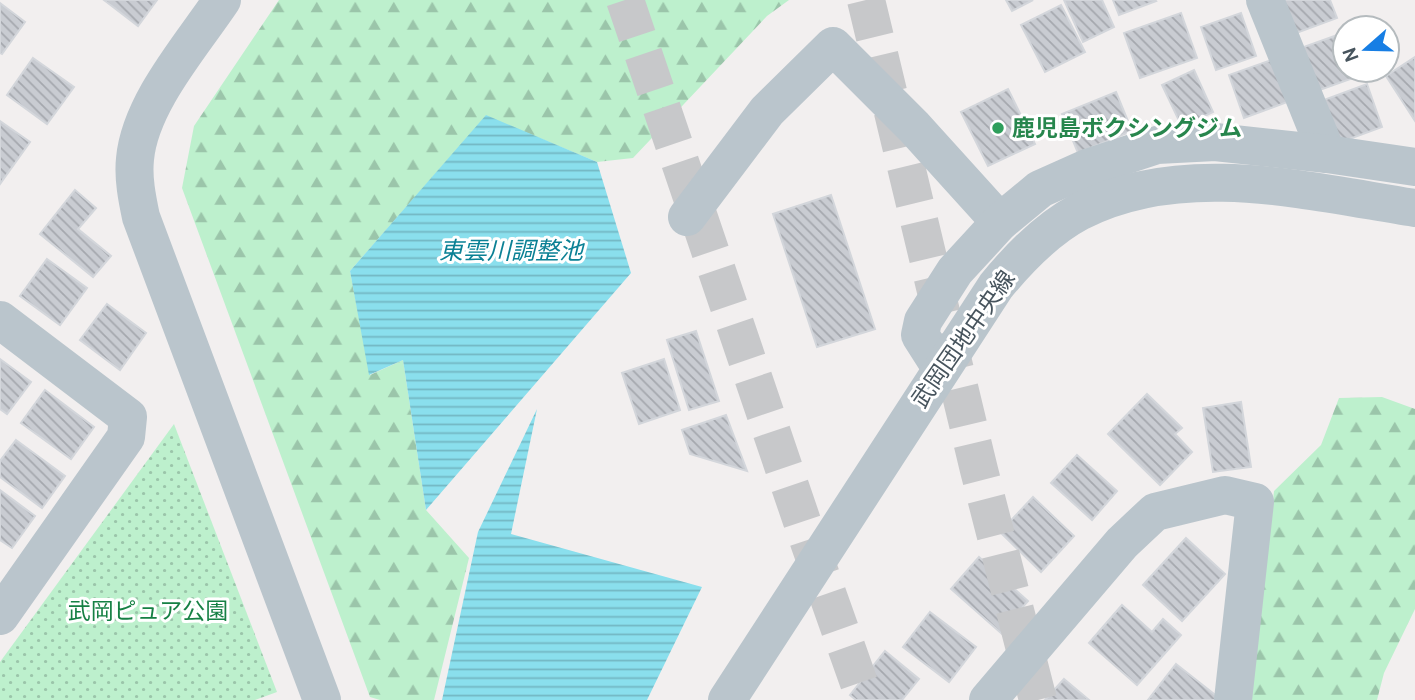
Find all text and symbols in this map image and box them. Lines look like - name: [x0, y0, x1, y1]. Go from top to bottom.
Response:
- north arrow: [1331, 14, 1401, 84]
- text: N: [1337, 44, 1364, 65]
- place label: 鹿児島ボクシングジム: [1012, 114, 1242, 142]
- marker: 鹿児島ボクシングジム: [990, 120, 1006, 136]
- water label: 東雲川調整池: [439, 236, 585, 265]
- street label: 武岡団地中央線: [905, 265, 1021, 413]
- park label: 武岡ピュア公園: [68, 597, 228, 625]

